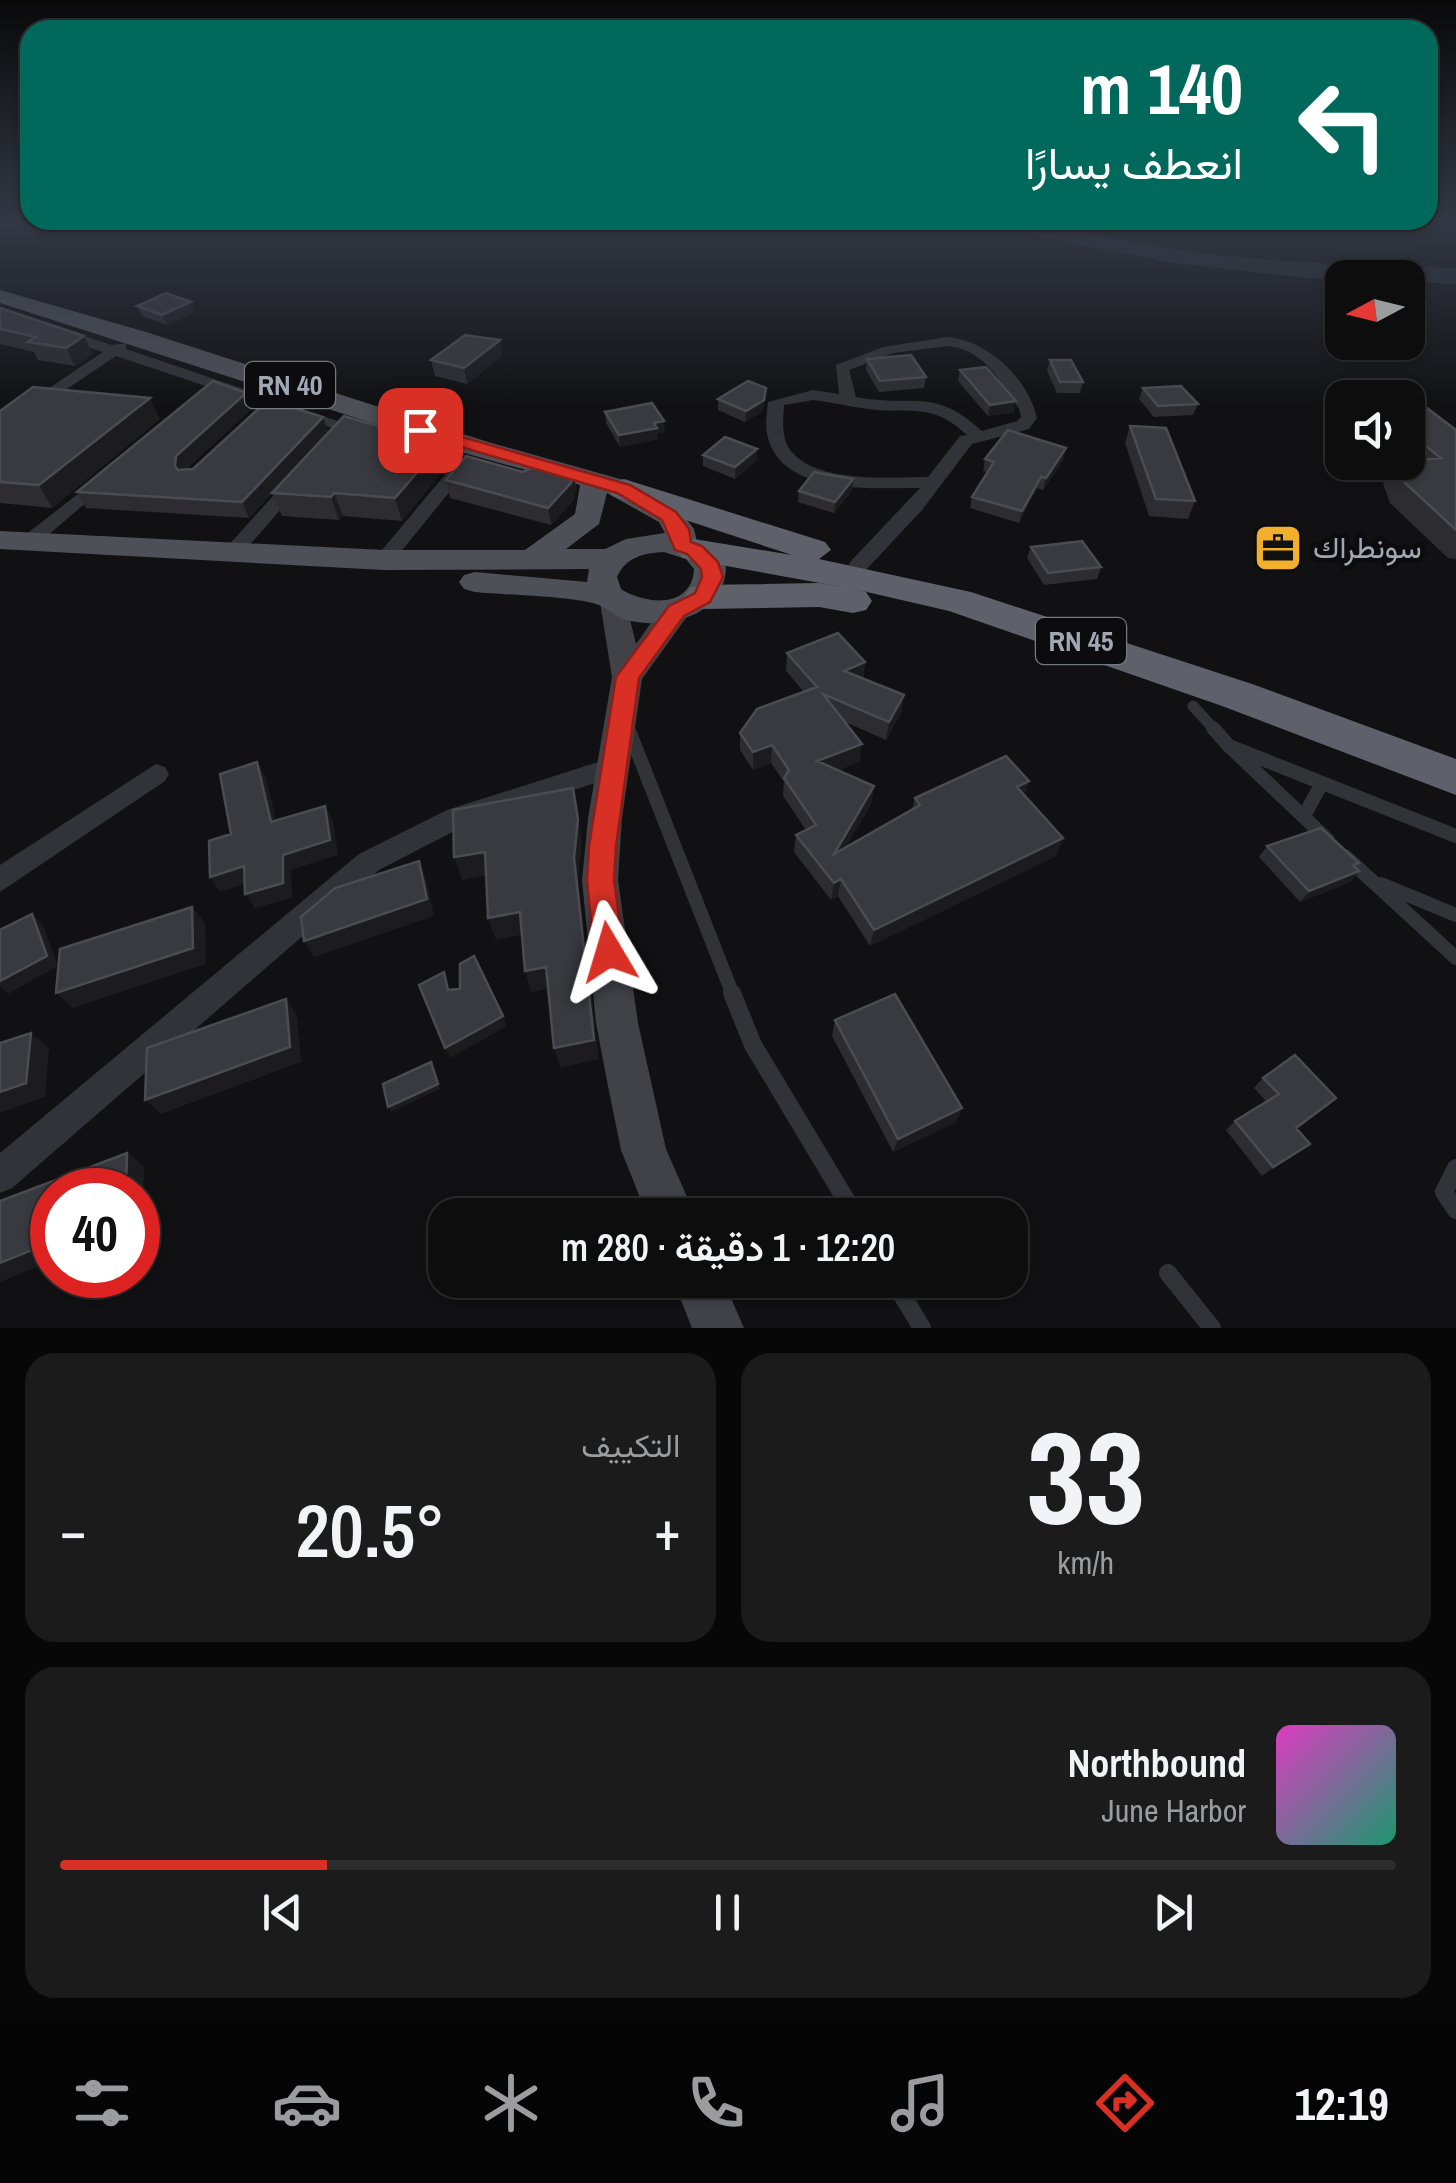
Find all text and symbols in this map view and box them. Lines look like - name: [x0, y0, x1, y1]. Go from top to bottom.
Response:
- text: 140 m: [1080, 42, 1243, 136]
- icon: left: [1278, 60, 1408, 190]
- text: انعطف يسارًا: [1025, 132, 1243, 193]
- north arrow: [1325, 260, 1425, 360]
- map controls: [1325, 260, 1425, 480]
- road number: RN 40: [245, 362, 335, 408]
- button: sound: [1325, 380, 1425, 480]
- pin: [378, 388, 463, 473]
- icon: arrive: [393, 403, 448, 458]
- office icon: سونطراك: [1252, 522, 1304, 574]
- place label: سونطراك: [1313, 527, 1422, 567]
- road number: RN 45: [1036, 618, 1126, 664]
- position arrow: [557, 900, 661, 1004]
- speed limit sign: 40: [30, 1168, 160, 1298]
- text: 12:20 · 1 دقيقة · 280 m: [561, 1222, 895, 1273]
- text: 33: [1026, 1388, 1145, 1564]
- text: التكييف: [581, 1424, 681, 1467]
- text: 20.5°: [295, 1479, 445, 1580]
- text: −: [60, 1493, 86, 1567]
- text: +: [654, 1493, 680, 1567]
- text: km/h: [1057, 1541, 1114, 1584]
- text: Northbound: [1068, 1738, 1246, 1789]
- text: June Harbor: [1102, 1789, 1246, 1832]
- icon: previous: [255, 1885, 310, 1940]
- icon: pause: [700, 1885, 755, 1940]
- icon: next: [1146, 1885, 1201, 1940]
- icon: filters: [67, 2068, 137, 2138]
- icon: car: [272, 2068, 342, 2138]
- icon: climate: [476, 2068, 546, 2138]
- icon: phone: [681, 2068, 751, 2138]
- icon: music: [885, 2068, 955, 2138]
- icon: directions: [1090, 2068, 1160, 2138]
- text: 12:19: [1294, 2073, 1389, 2134]

